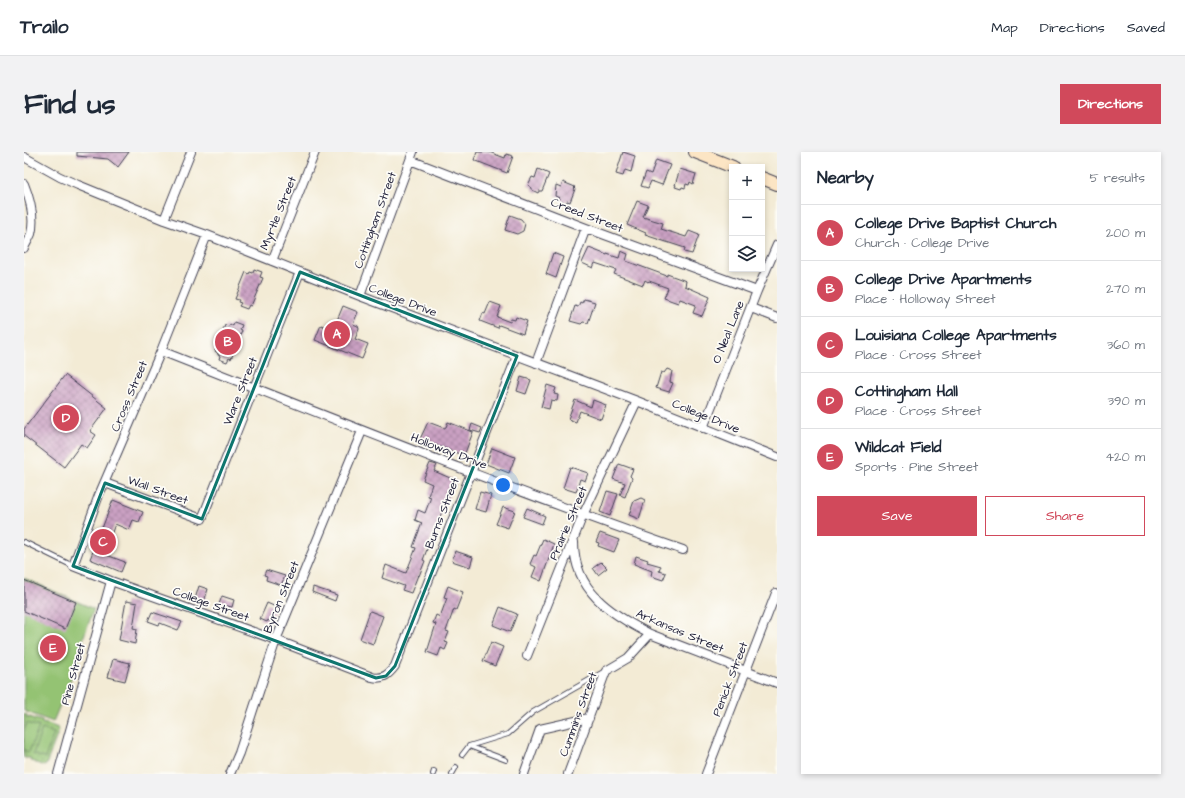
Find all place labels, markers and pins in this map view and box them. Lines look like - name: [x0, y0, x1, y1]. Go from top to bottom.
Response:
- pin: A: [324, 319, 350, 349]
- pin: B: [215, 327, 241, 357]
- pin: D: [53, 403, 79, 433]
- pin: C: [90, 527, 116, 557]
- pin: E: [40, 633, 66, 663]

